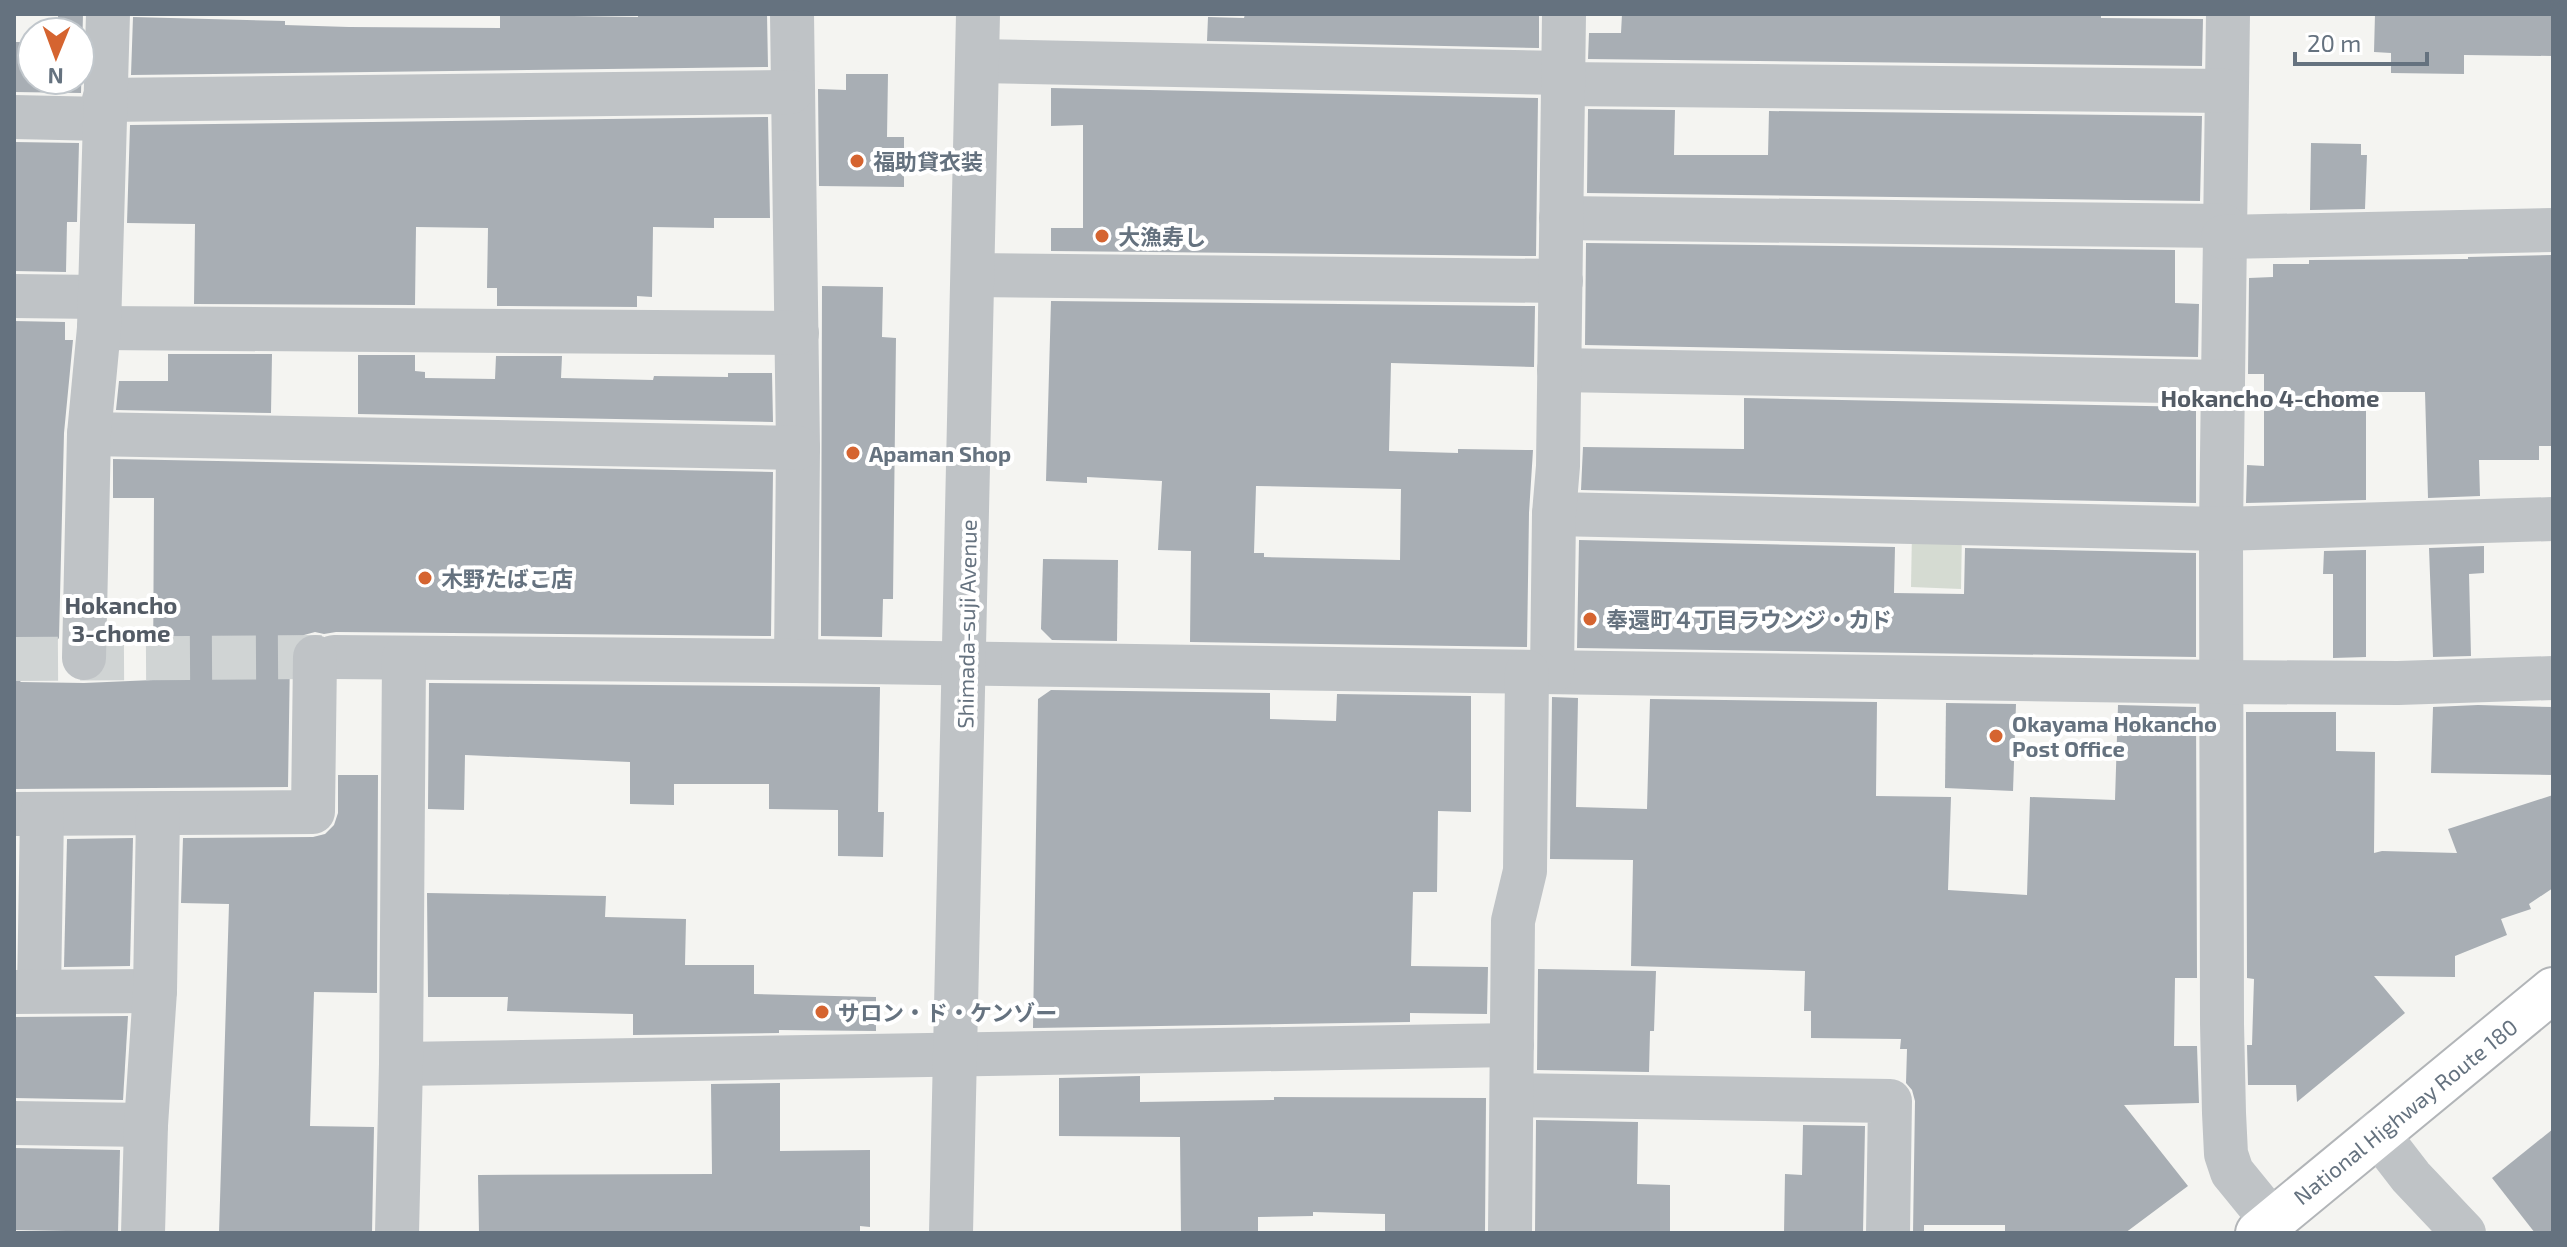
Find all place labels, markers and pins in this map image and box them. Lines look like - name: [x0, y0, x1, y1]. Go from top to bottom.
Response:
- place label: 福助貸衣装: [873, 148, 983, 174]
- marker: 福助貸衣装: [848, 152, 866, 170]
- place label: 大漁寿し: [1118, 223, 1206, 249]
- marker: 大漁寿し: [1093, 227, 1111, 245]
- place label: Apaman Shop: [869, 440, 1011, 466]
- marker: Apaman Shop: [844, 444, 862, 462]
- place label: 木野たばこ店: [441, 565, 573, 591]
- marker: 木野たばこ店: [416, 569, 434, 587]
- place label: 奉還町４丁目ラウンジ・カド: [1606, 606, 1892, 632]
- marker: 奉還町４丁目ラウンジ・カド: [1581, 610, 1599, 628]
- place label: Okayama Hokancho Post Office: [2012, 710, 2217, 761]
- marker: Okayama Hokancho Post Office: [1987, 727, 2005, 745]
- place label: サロン・ド・ケンゾー: [838, 999, 1057, 1025]
- marker: サロン・ド・ケンゾー: [813, 1003, 831, 1021]

